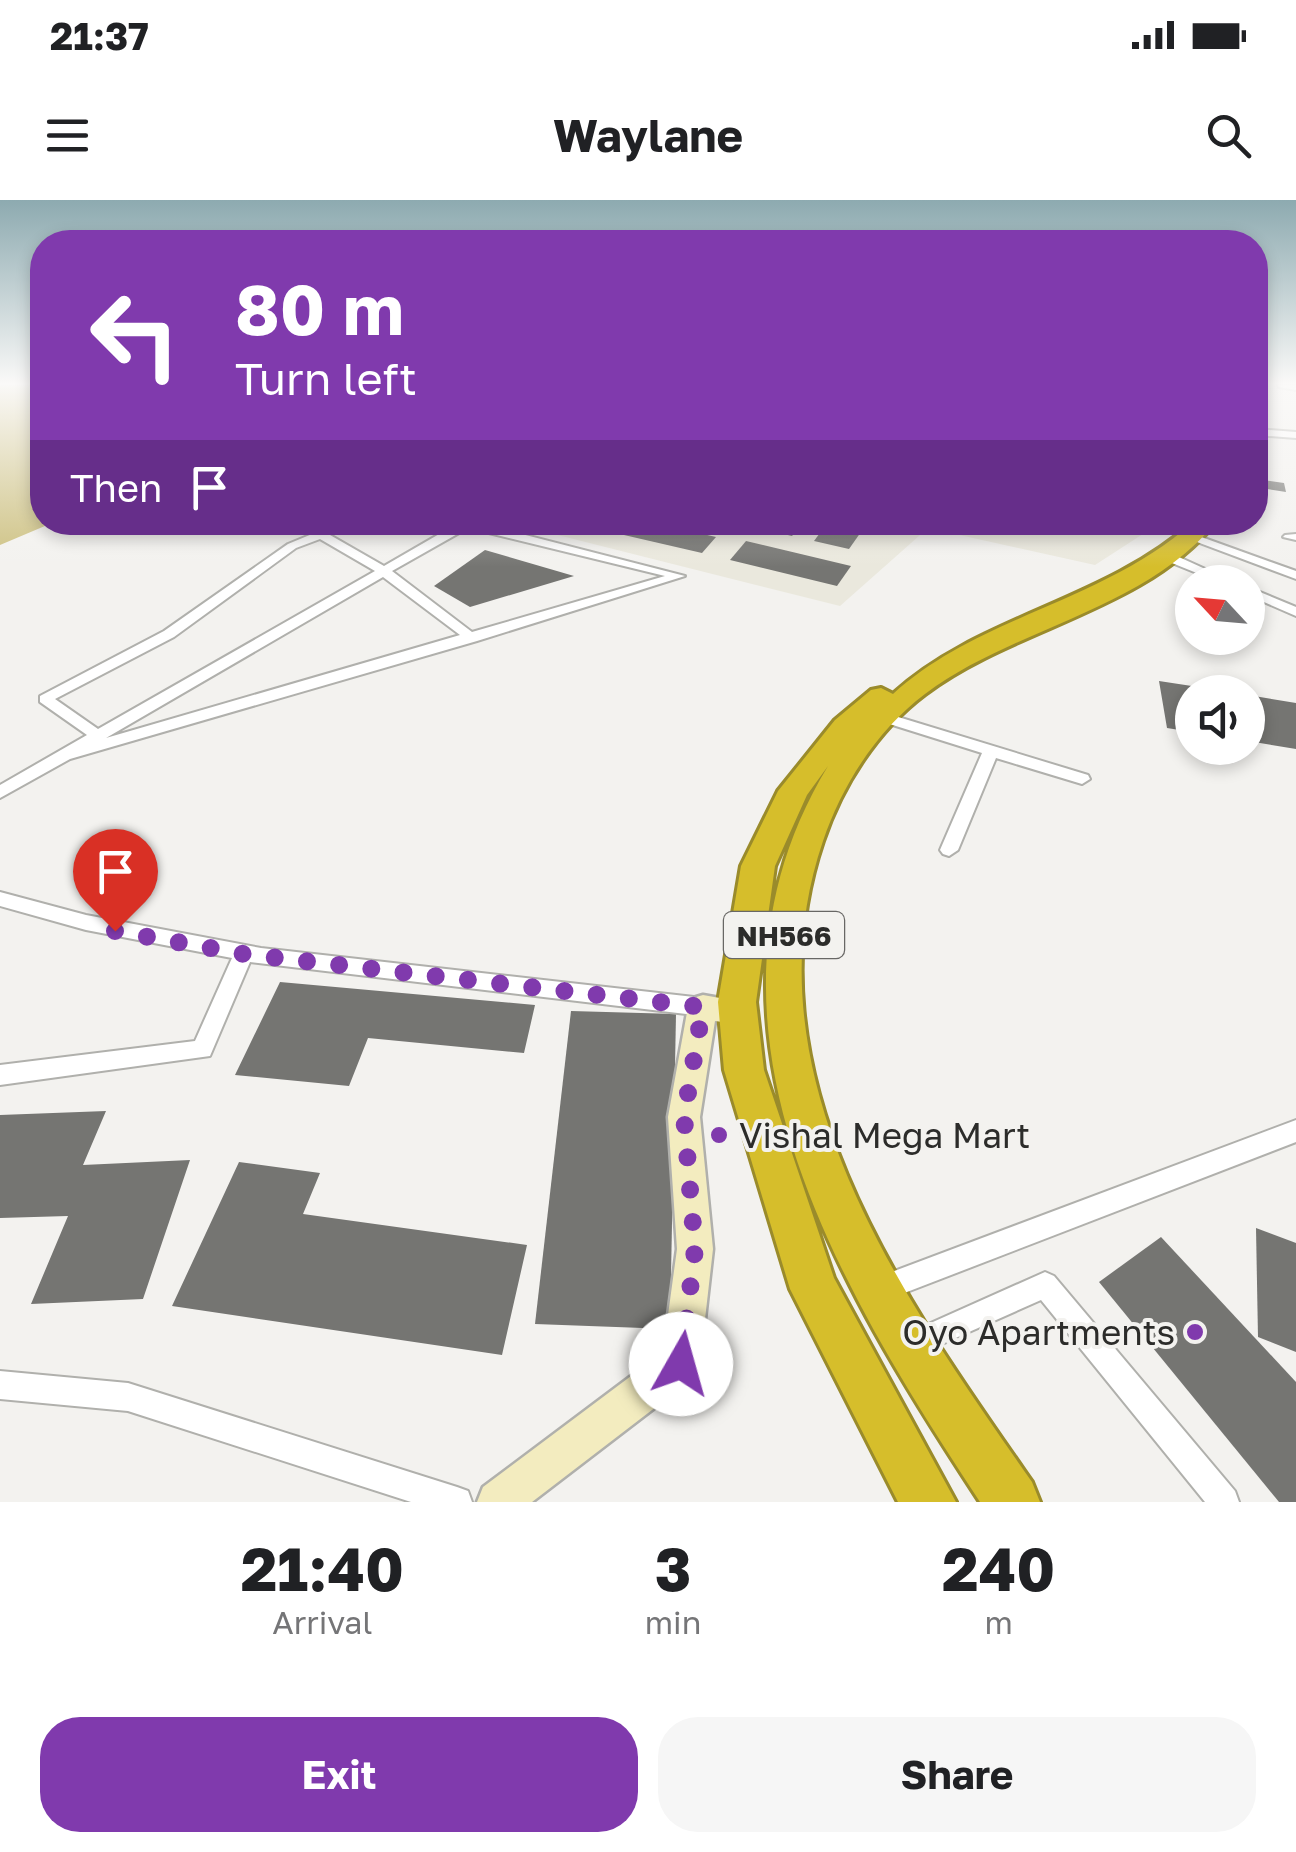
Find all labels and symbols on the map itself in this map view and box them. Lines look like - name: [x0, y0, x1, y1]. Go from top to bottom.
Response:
- north arrow: [1175, 565, 1265, 655]
- pin: [73, 829, 158, 932]
- road number: NH566: [724, 912, 844, 958]
- place label: Vishal Mega Mart: [739, 1114, 1030, 1156]
- marker: Vishal Mega Mart: [708, 1124, 730, 1146]
- place label: Oyo Apartments: [902, 1311, 1175, 1353]
- position arrow: [629, 1312, 733, 1416]
- marker: Oyo Apartments: [1184, 1321, 1206, 1343]

